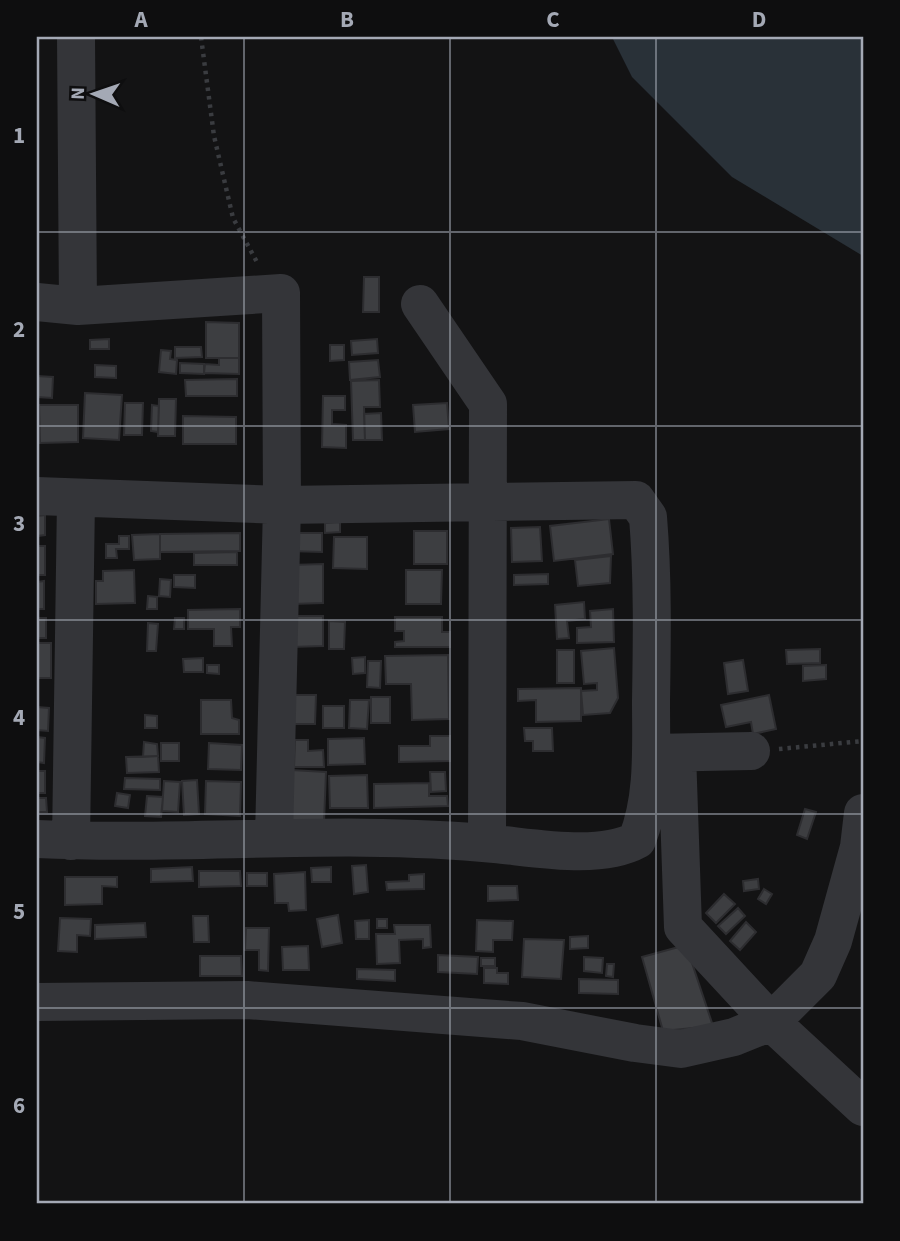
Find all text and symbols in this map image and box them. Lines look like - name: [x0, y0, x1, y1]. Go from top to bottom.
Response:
- text: A: [133, 3, 148, 36]
- text: B: [340, 3, 354, 36]
- text: C: [546, 3, 560, 36]
- text: D: [752, 3, 766, 36]
- north arrow: [60, 60, 130, 130]
- text: N: [65, 87, 92, 100]
- text: 1: [13, 119, 25, 152]
- text: 2: [13, 313, 25, 346]
- text: 3: [13, 507, 25, 540]
- text: 4: [13, 701, 25, 734]
- text: 5: [13, 895, 25, 928]
- text: 6: [13, 1089, 25, 1122]

